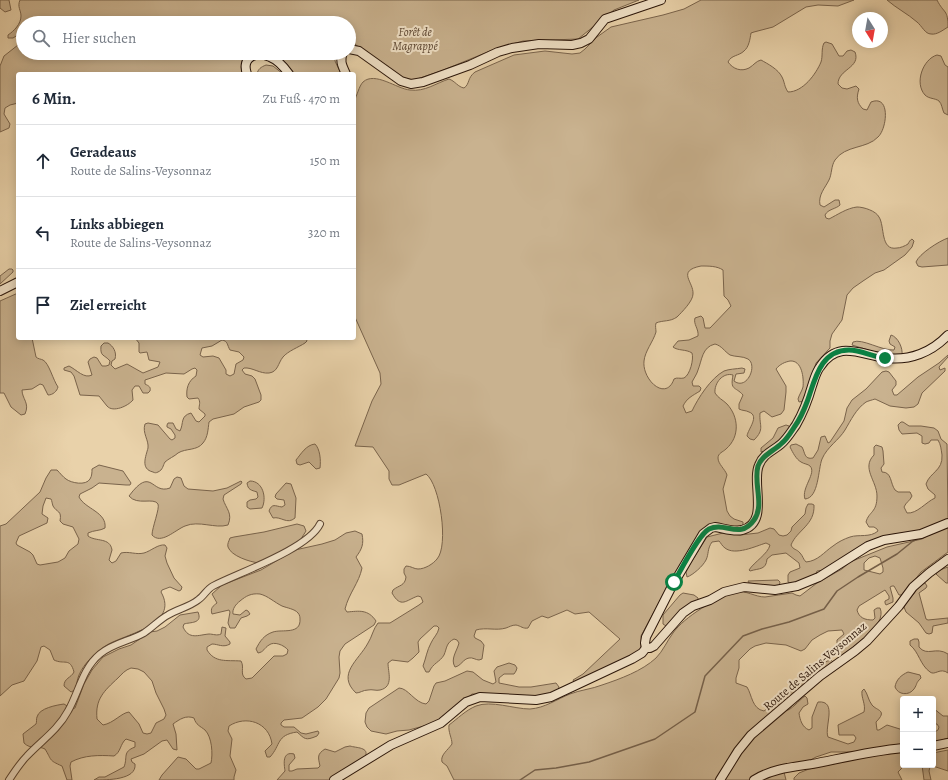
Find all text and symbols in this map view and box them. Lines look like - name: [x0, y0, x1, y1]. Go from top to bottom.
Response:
- north arrow: [852, 12, 888, 48]
- search box: [16, 16, 356, 60]
- park label: Forêt de Magrappé: [392, 24, 438, 54]
- icon: search: [30, 27, 52, 49]
- text: Hier suchen: [62, 28, 136, 48]
- text: 6 Min.: [32, 87, 76, 110]
- text: Zu Fuß · 470 m: [262, 90, 340, 107]
- text: Geradeaus: [70, 142, 136, 162]
- icon: ahead: [32, 150, 54, 172]
- text: 150 m: [310, 152, 340, 169]
- text: Route de Salins-Veysonnaz: [70, 162, 211, 179]
- text: Links abbiegen: [70, 214, 164, 234]
- icon: left: [32, 222, 54, 244]
- text: 320 m: [308, 224, 340, 241]
- text: Route de Salins-Veysonnaz: [70, 234, 211, 251]
- icon: arrive: [32, 294, 54, 316]
- text: Ziel erreicht: [70, 295, 146, 315]
- route end: [876, 349, 894, 367]
- route start: [665, 573, 683, 591]
- street label: Route de Salins-Veysonnaz: [760, 618, 870, 714]
- map controls: [900, 696, 936, 768]
- button: +: [900, 696, 936, 732]
- button: −: [900, 732, 936, 768]

